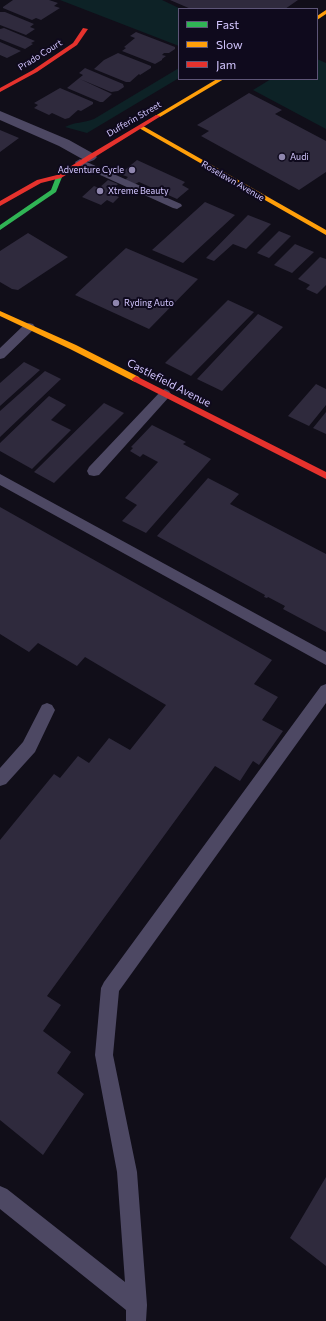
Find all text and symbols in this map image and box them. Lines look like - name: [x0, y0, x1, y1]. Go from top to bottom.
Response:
- legend: [178, 8, 318, 80]
- text: Fast: [216, 17, 239, 31]
- street label: Prado Court: [16, 37, 64, 73]
- text: Slow: [216, 37, 243, 51]
- text: Jam: [216, 57, 236, 71]
- street label: Dufferin Street: [105, 99, 163, 139]
- marker: Audi: [277, 152, 287, 162]
- place label: Audi: [290, 152, 309, 162]
- street label: Roselawn Avenue: [200, 159, 266, 203]
- place label: Adventure Cycle: [58, 165, 124, 175]
- marker: Adventure Cycle: [127, 165, 137, 175]
- marker: Xtreme Beauty: [95, 186, 105, 196]
- place label: Xtreme Beauty: [108, 186, 169, 196]
- marker: Ryding Auto: [111, 298, 121, 308]
- place label: Ryding Auto: [124, 298, 174, 308]
- street label: Castlefield Avenue: [125, 356, 213, 410]

